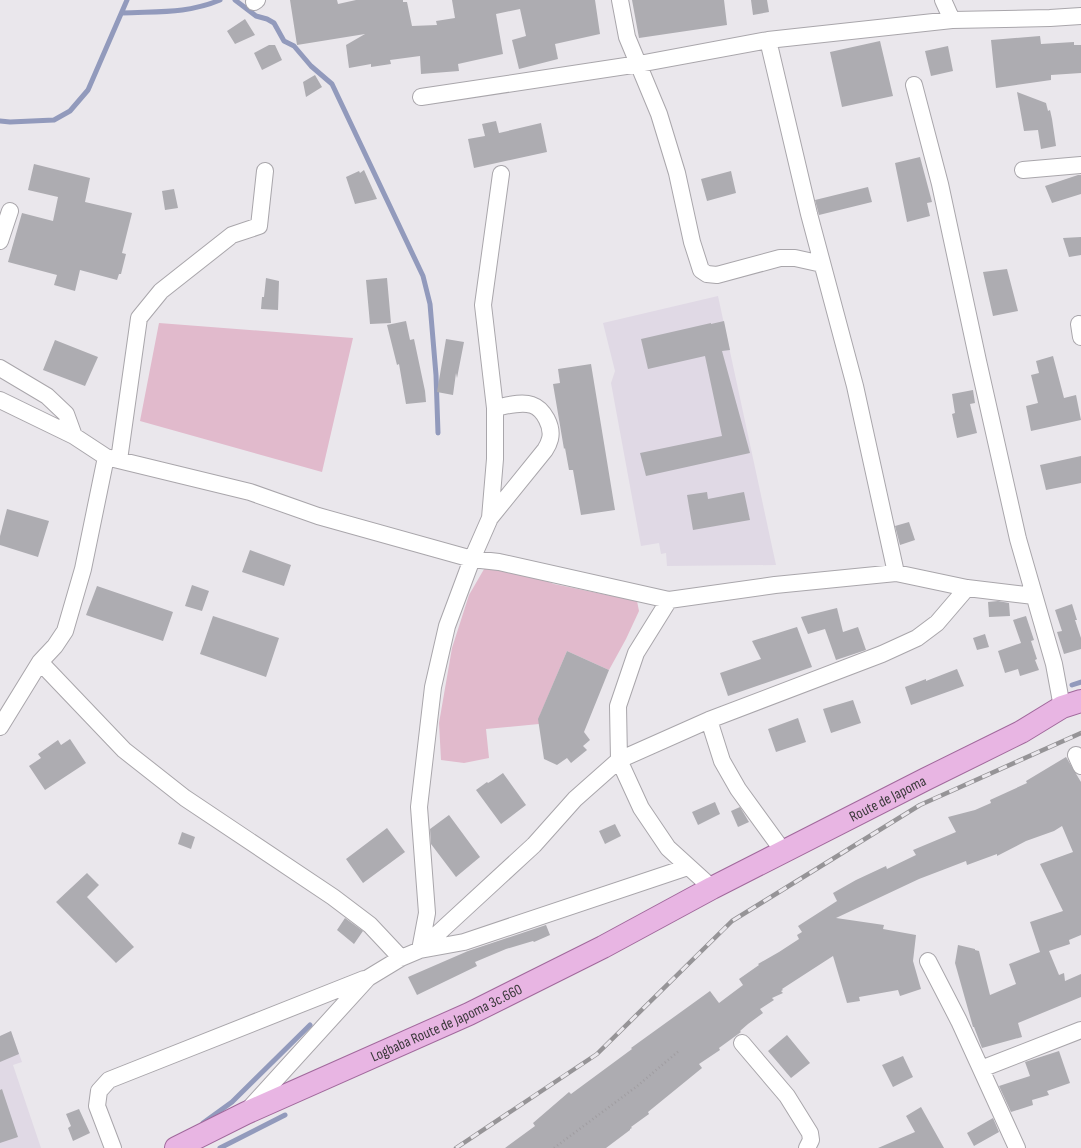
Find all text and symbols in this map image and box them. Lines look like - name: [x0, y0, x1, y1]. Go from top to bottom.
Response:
- street label: Route de Japoma: [846, 771, 929, 826]
- street label: Logbaba Route de Japoma 3c.660: [368, 979, 525, 1066]

